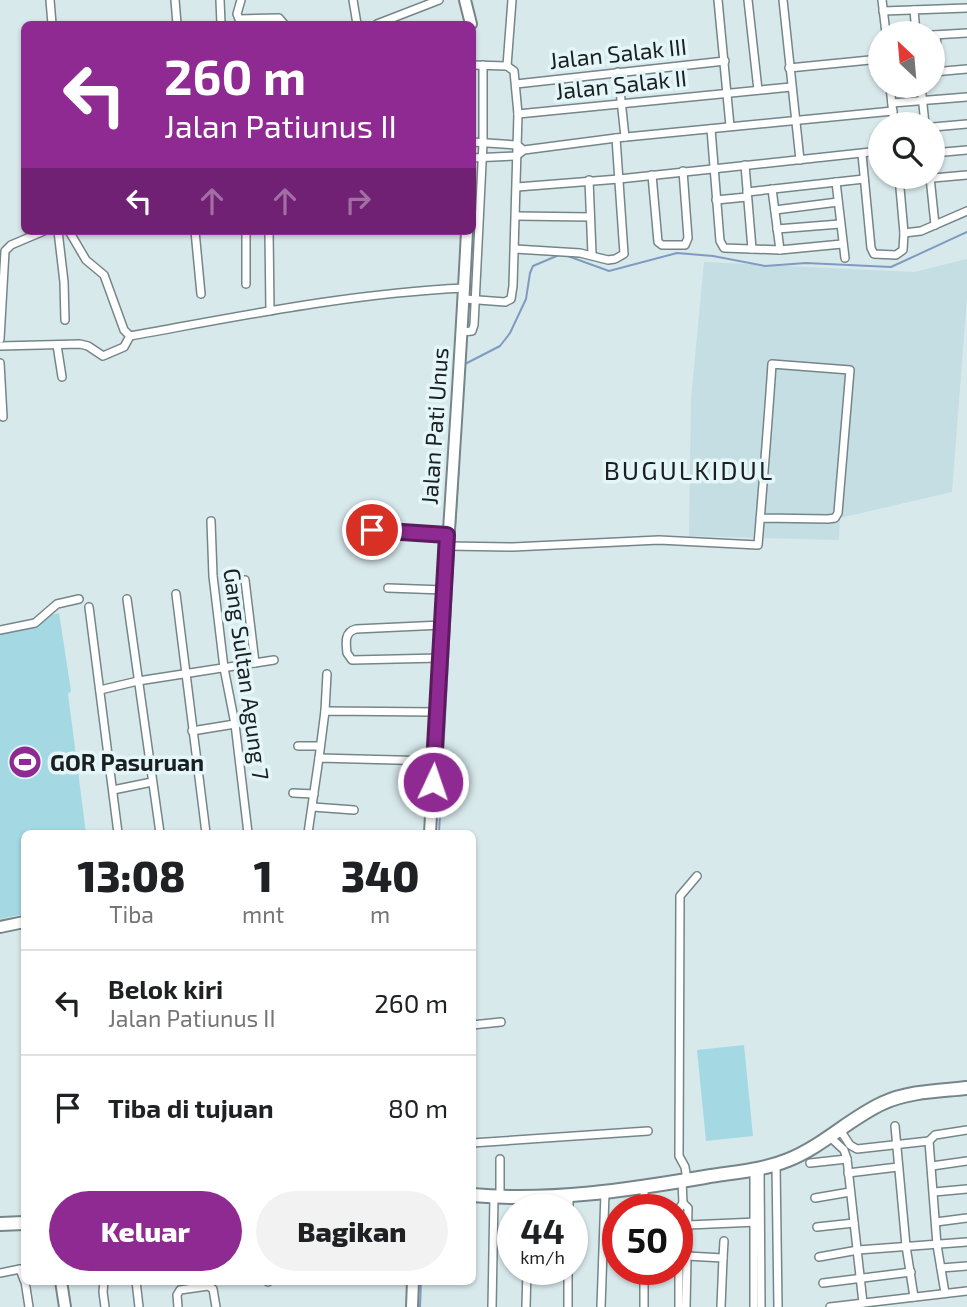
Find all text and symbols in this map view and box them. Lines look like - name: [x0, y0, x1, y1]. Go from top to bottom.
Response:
- north arrow: [868, 21, 945, 98]
- map controls: [868, 21, 945, 189]
- street label: Jalan Salak III: [548, 32, 688, 74]
- text: 260 m: [164, 46, 306, 105]
- icon: left: [49, 49, 140, 140]
- street label: Jalan Salak II: [554, 63, 688, 105]
- text: Jalan Patiunus II: [164, 106, 397, 144]
- button: search: [868, 112, 945, 189]
- icon: left: [120, 182, 158, 220]
- icon: ahead: [193, 182, 231, 220]
- icon: ahead: [266, 182, 304, 220]
- icon: right: [339, 182, 377, 220]
- street label: Jalan Pati Unus: [415, 346, 453, 506]
- district label: BUGULKIDUL: [604, 454, 774, 485]
- pin: [342, 500, 402, 560]
- icon: arrive: [353, 511, 391, 549]
- street label: Gang Sultan Agung 7: [218, 566, 276, 782]
- sports icon: GOR Pasuruan: [6, 743, 44, 781]
- position arrow: [396, 745, 470, 819]
- place label: GOR Pasuruan: [50, 748, 204, 776]
- text: 13:08: [78, 850, 186, 900]
- text: 1: [254, 850, 273, 900]
- text: 340: [341, 850, 419, 900]
- text: Tiba: [109, 900, 154, 928]
- text: mnt: [242, 900, 284, 928]
- text: m: [370, 900, 390, 928]
- text: Belok kiri: [108, 973, 223, 1004]
- icon: left: [49, 984, 87, 1022]
- text: 260 m: [374, 987, 448, 1018]
- text: Jalan Patiunus II: [108, 1004, 275, 1032]
- icon: arrive: [49, 1089, 87, 1127]
- text: Tiba di tujuan: [108, 1092, 274, 1123]
- text: 80 m: [388, 1092, 448, 1123]
- button: Keluar: [49, 1191, 242, 1271]
- button: Bagikan: [256, 1191, 448, 1271]
- speed limit sign: 50: [602, 1194, 693, 1285]
- text: 44: [520, 1209, 565, 1251]
- text: km/h: [520, 1246, 565, 1268]

